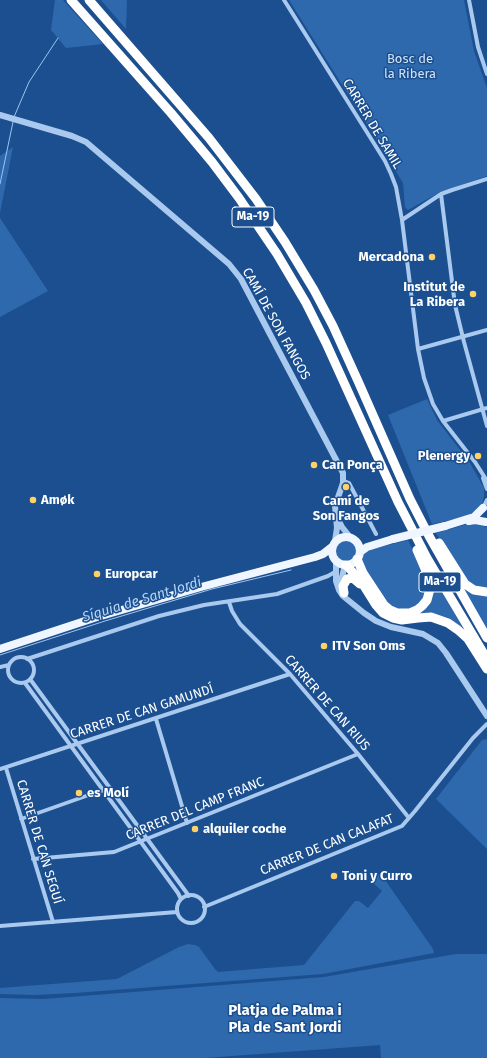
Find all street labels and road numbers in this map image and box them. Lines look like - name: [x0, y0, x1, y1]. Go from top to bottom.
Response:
- street label: CARRER DE SAMIL: [339, 76, 405, 172]
- road number: Ma-19: [232, 207, 274, 227]
- street label: CAMÍ DE SON FANGOS: [239, 265, 313, 383]
- road number: Ma-19: [419, 572, 461, 592]
- street label: CARRER DE CAN RIUS: [281, 652, 373, 754]
- street label: CARRER DE CAN GAMUNDÍ: [68, 681, 216, 743]
- street label: CARRER DEL CAMP FRANC: [124, 774, 266, 844]
- street label: CARRER DE CAN SEGUÍ: [13, 778, 65, 906]
- street label: CARRER DE CAN CALAFAT: [258, 811, 396, 879]

